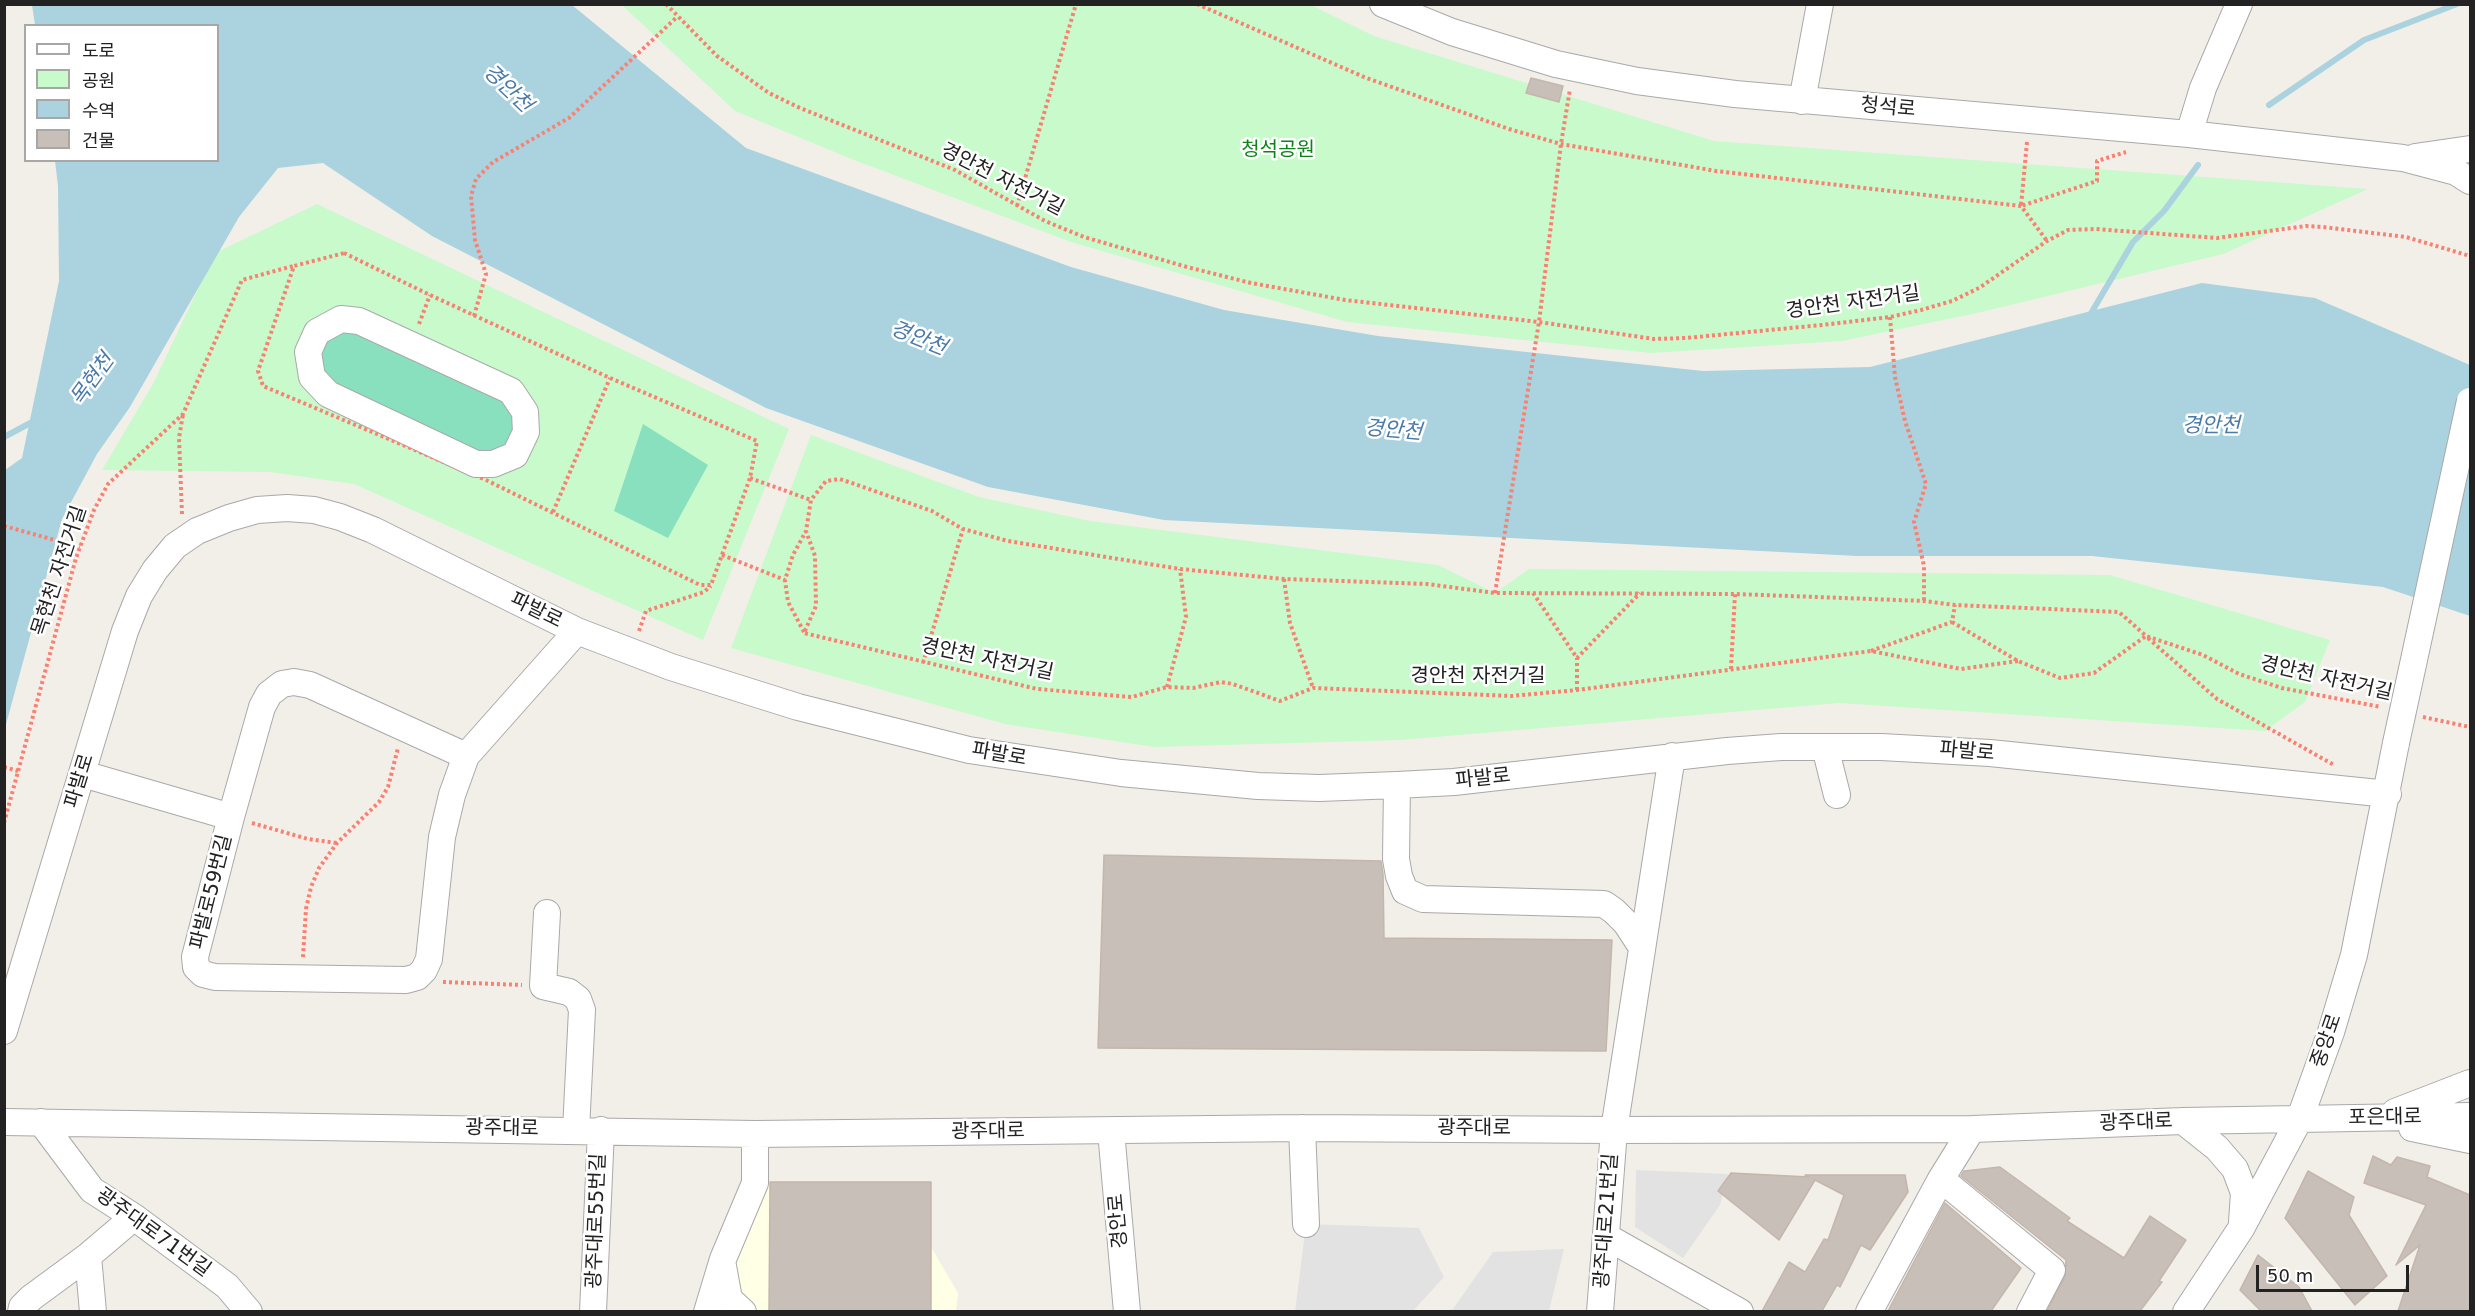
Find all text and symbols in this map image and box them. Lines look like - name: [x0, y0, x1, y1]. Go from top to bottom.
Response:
- legend: [24, 24, 219, 162]
- text: 도로: [82, 40, 115, 61]
- water label: 경안천: [477, 60, 537, 118]
- text: 공원: [82, 70, 115, 91]
- street label: 청석로: [1859, 94, 1917, 122]
- text: 수역: [82, 100, 115, 121]
- text: 건물: [82, 130, 115, 151]
- street label: 경안천 자전거길: [936, 139, 1068, 221]
- park label: 청석공원: [1241, 139, 1315, 163]
- street label: 경안천 자전거길: [1784, 282, 1922, 324]
- water label: 경안천: [886, 316, 950, 362]
- water label: 목현천: [66, 349, 120, 411]
- water label: 경안천: [2182, 414, 2240, 440]
- water label: 경안천: [1363, 416, 1423, 446]
- street label: 목현천 자전거길: [28, 503, 92, 639]
- street label: 파발로: [506, 588, 566, 634]
- street label: 경안천 자전거길: [918, 634, 1056, 686]
- street label: 경안천 자전거길: [2257, 652, 2395, 706]
- street label: 경안천 자전거길: [1410, 665, 1546, 689]
- street label: 파발로: [970, 738, 1028, 772]
- street label: 파발로: [1938, 738, 1996, 766]
- street label: 파발로: [60, 751, 100, 811]
- street label: 파발로: [1454, 764, 1512, 794]
- street label: 파발로59번길: [186, 832, 238, 952]
- street label: 중앙로: [2307, 1011, 2347, 1071]
- street label: 포은대로: [2348, 1105, 2422, 1131]
- street label: 광주대로: [2099, 1110, 2173, 1136]
- street label: 광주대로: [465, 1116, 539, 1142]
- street label: 광주대로: [1437, 1117, 1511, 1141]
- street label: 광주대로: [951, 1119, 1025, 1145]
- street label: 광주대로21번길: [1590, 1152, 1624, 1290]
- street label: 광주대로55번길: [583, 1153, 611, 1289]
- street label: 광주대로71번길: [91, 1183, 215, 1283]
- street label: 경안로: [1105, 1192, 1133, 1250]
- scale bar: [2259, 1253, 2412, 1291]
- text: 50 m: [2267, 1265, 2313, 1286]

